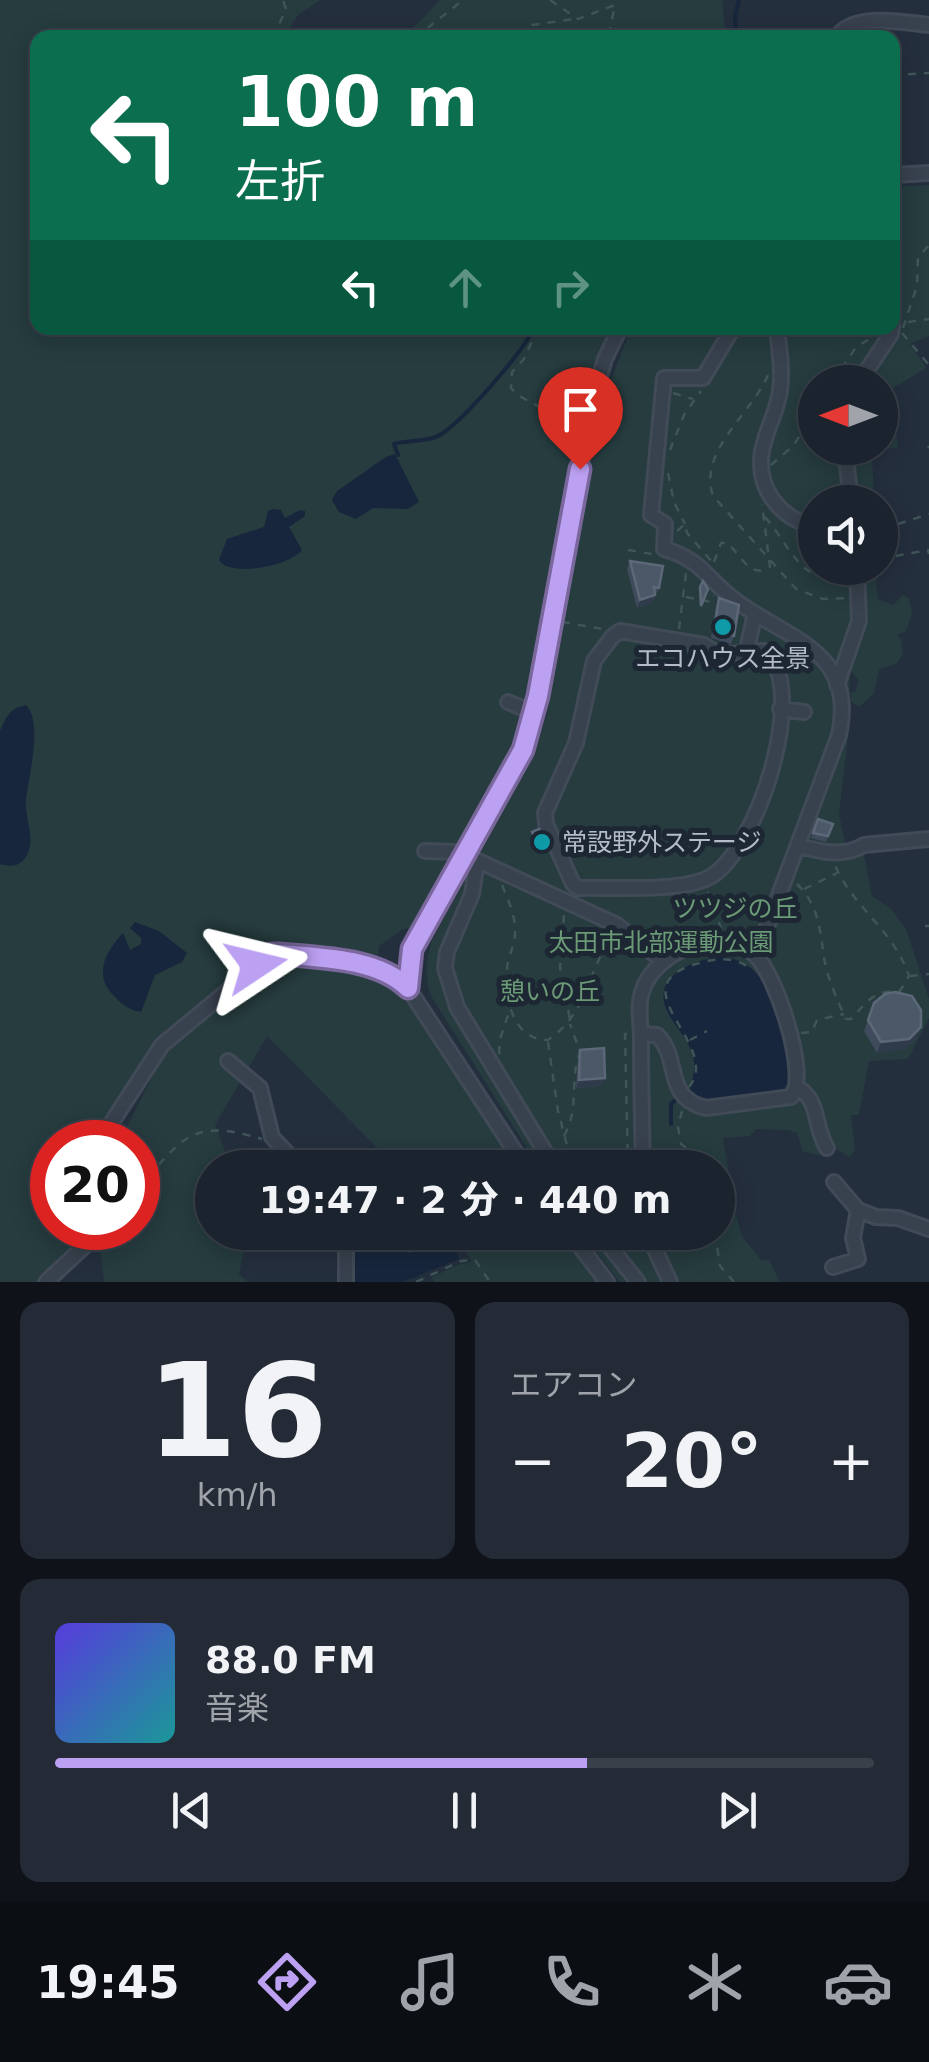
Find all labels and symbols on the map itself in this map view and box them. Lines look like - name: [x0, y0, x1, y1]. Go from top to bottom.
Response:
- north arrow: [798, 365, 898, 465]
- pin: [538, 367, 623, 470]
- marker: エコハウス全景: [712, 616, 734, 638]
- place label: エコハウス全景: [635, 644, 811, 673]
- place label: 常設野外ステージ: [562, 828, 762, 857]
- marker: 常設野外ステージ: [531, 831, 553, 853]
- park label: ツツジの丘: [672, 894, 798, 923]
- position arrow: [204, 913, 308, 1017]
- park label: 太田市北部運動公園: [548, 928, 774, 957]
- park label: 憩いの丘: [500, 977, 600, 1006]
- speed limit sign: 20: [30, 1120, 160, 1250]

